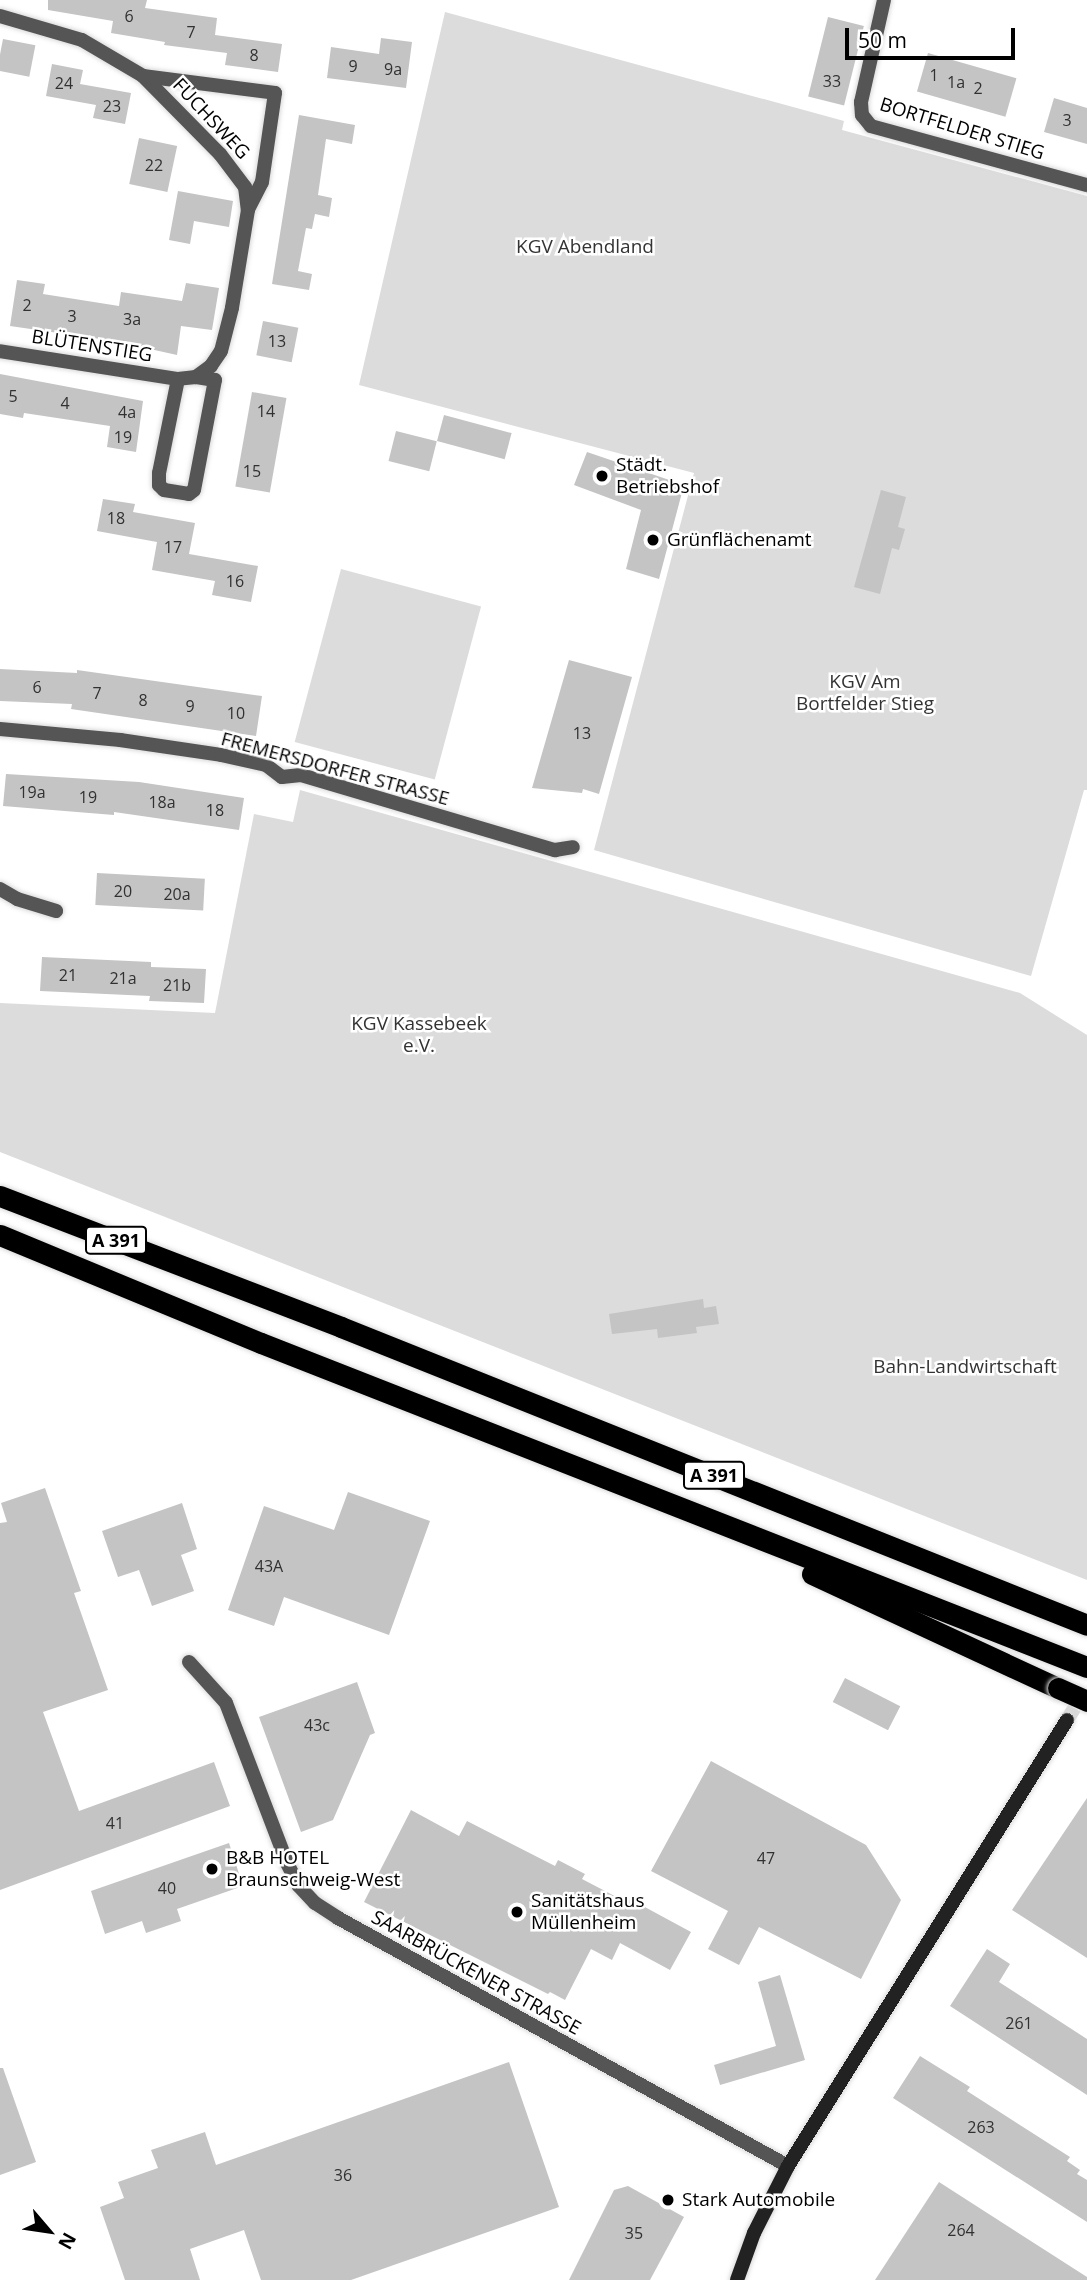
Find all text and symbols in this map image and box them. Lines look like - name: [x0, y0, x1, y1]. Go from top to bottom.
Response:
- house number: 6: [124, 6, 134, 26]
- scale bar: [849, 14, 1019, 58]
- house number: 7: [186, 22, 196, 42]
- text: 50 m: [858, 26, 907, 54]
- house number: 8: [249, 45, 259, 65]
- house number: 9: [348, 56, 358, 76]
- house number: 9a: [384, 59, 402, 79]
- house number: 1: [929, 65, 939, 85]
- house number: 33: [823, 71, 841, 91]
- house number: 1a: [947, 72, 965, 92]
- house number: 24: [55, 73, 73, 93]
- street label: FUCHSWEG: [168, 74, 254, 164]
- house number: 2: [973, 78, 983, 98]
- street label: BORTFELDER STIEG: [877, 93, 1047, 165]
- house number: 23: [103, 96, 121, 116]
- house number: 3: [1062, 110, 1072, 130]
- house number: 22: [145, 155, 163, 175]
- park label: KGV Abendland: [516, 236, 654, 258]
- house number: 2: [22, 295, 32, 315]
- house number: 3: [67, 306, 77, 326]
- house number: 3a: [123, 309, 141, 329]
- street label: BLÜTENSTIEG: [30, 325, 154, 367]
- house number: 13: [268, 331, 286, 351]
- house number: 5: [8, 386, 18, 406]
- house number: 4: [60, 393, 70, 413]
- house number: 14: [257, 401, 275, 421]
- house number: 4a: [118, 402, 136, 422]
- house number: 19: [114, 427, 132, 447]
- place label: Städt. Betriebshof: [616, 454, 719, 498]
- house number: 15: [243, 461, 261, 481]
- marker: Städt. Betriebshof: [594, 468, 610, 484]
- house number: 18: [107, 508, 125, 528]
- place label: Grünflächenamt: [667, 529, 812, 551]
- marker: Grünflächenamt: [645, 532, 661, 548]
- house number: 17: [164, 537, 182, 557]
- house number: 16: [226, 571, 244, 591]
- park label: KGV Am Bortfelder Stieg: [796, 671, 934, 715]
- house number: 6: [32, 677, 42, 697]
- house number: 7: [92, 683, 102, 703]
- house number: 8: [138, 690, 148, 710]
- house number: 9: [185, 696, 195, 716]
- house number: 10: [227, 703, 245, 723]
- house number: 13: [573, 723, 591, 743]
- street label: FREMERSDORFER STRASSE: [218, 728, 452, 810]
- house number: 19a: [18, 782, 46, 802]
- house number: 19: [79, 787, 97, 807]
- house number: 18a: [148, 792, 176, 812]
- house number: 18: [206, 800, 224, 820]
- house number: 20: [114, 881, 132, 901]
- house number: 20a: [163, 884, 191, 904]
- house number: 21: [59, 965, 77, 985]
- house number: 21a: [109, 968, 137, 988]
- house number: 21b: [163, 975, 191, 995]
- park label: KGV Kassebeek e.V.: [351, 1013, 487, 1057]
- road number: A 391: [85, 1226, 148, 1254]
- park label: Bahn-Landwirtschaft: [873, 1356, 1057, 1378]
- road number: A 391: [682, 1460, 746, 1490]
- house number: 43A: [255, 1556, 283, 1576]
- house number: 43c: [304, 1715, 330, 1735]
- house number: 41: [106, 1813, 124, 1833]
- place label: B&B HOTEL Braunschweig-West: [226, 1847, 400, 1891]
- house number: 47: [757, 1848, 775, 1868]
- marker: B&B HOTEL Braunschweig-West: [204, 1861, 220, 1877]
- house number: 40: [158, 1878, 176, 1898]
- place label: Sanitätshaus Müllenheim: [531, 1890, 644, 1934]
- marker: Sanitätshaus Müllenheim: [509, 1904, 525, 1920]
- street label: SAARBRÜCKENER STRASSE: [367, 1906, 585, 2040]
- house number: 261: [1005, 2013, 1033, 2033]
- house number: 263: [967, 2117, 995, 2137]
- house number: 36: [334, 2165, 352, 2185]
- place label: Stark Automobile: [682, 2189, 835, 2211]
- marker: Stark Automobile: [660, 2192, 676, 2208]
- north arrow: [14, 2196, 84, 2266]
- house number: 264: [947, 2220, 975, 2240]
- house number: 35: [625, 2223, 643, 2243]
- text: N: [52, 2228, 82, 2254]

